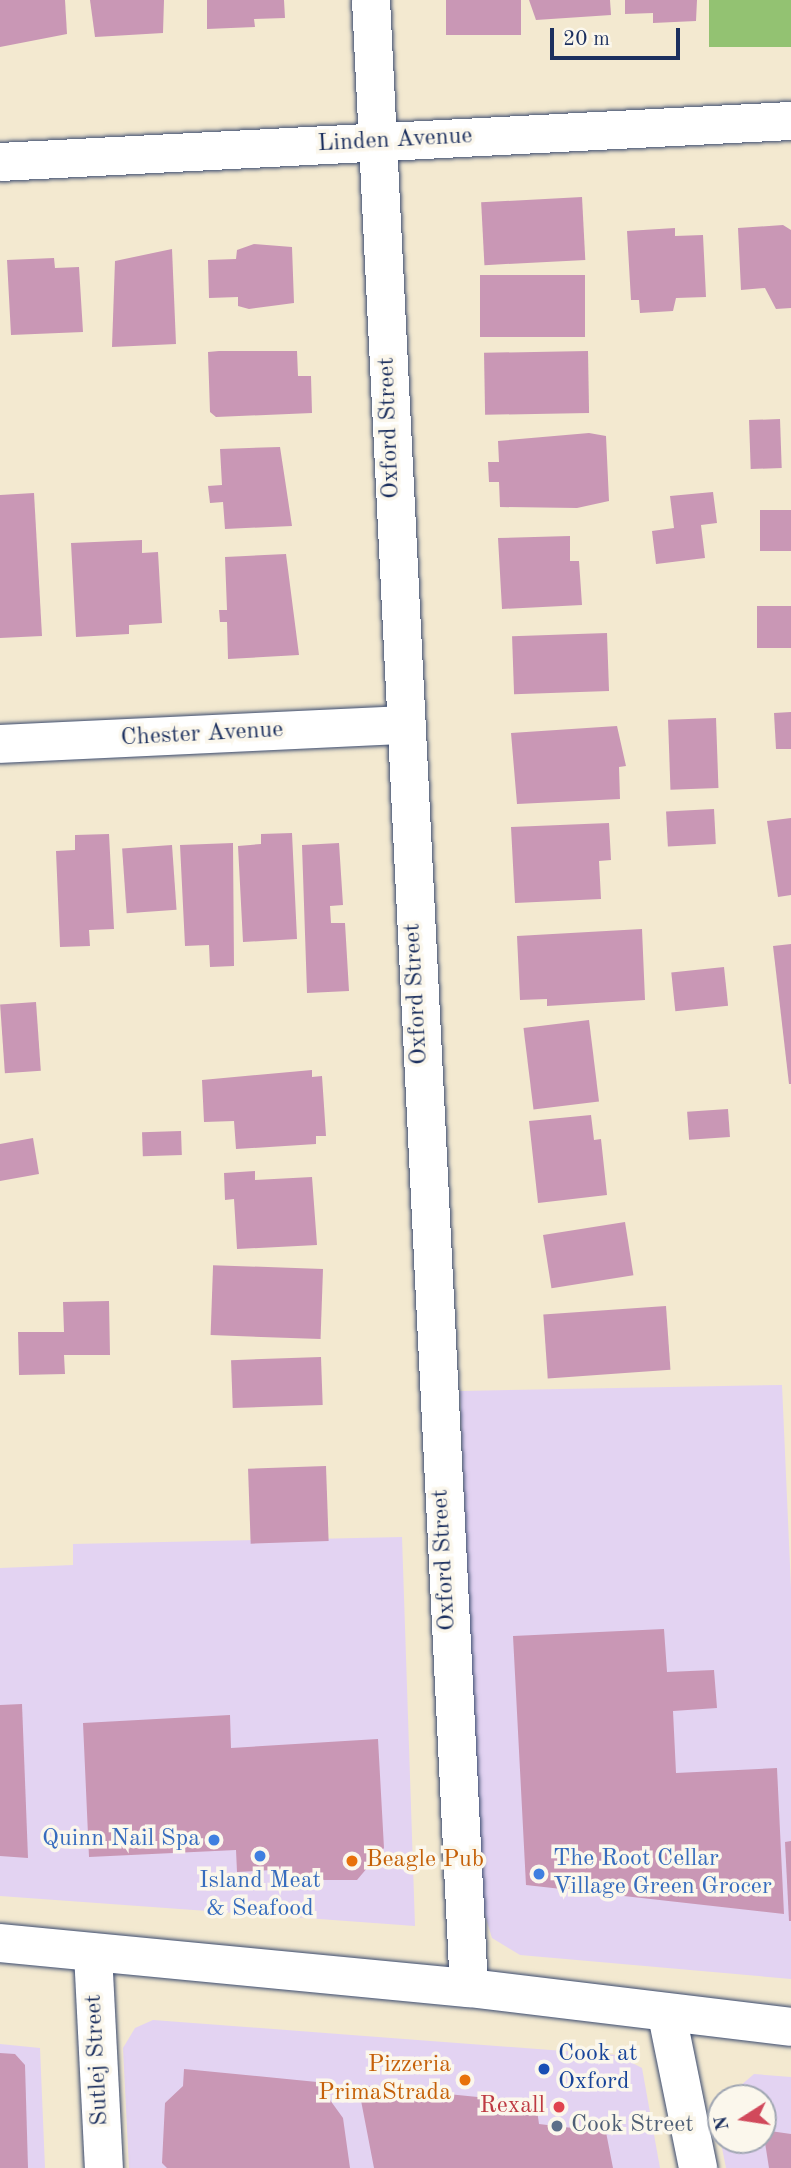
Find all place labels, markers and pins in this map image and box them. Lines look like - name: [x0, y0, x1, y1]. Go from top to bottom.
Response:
- place label: Quinn Nail Spa: [42, 1826, 200, 1854]
- marker: Quinn Nail Spa: [206, 1832, 222, 1848]
- place label: The Root Cellar Village Green Grocer: [553, 1846, 772, 1902]
- place label: Beagle Pub: [366, 1847, 484, 1875]
- marker: Island Meat & Seafood: [252, 1848, 268, 1864]
- marker: Beagle Pub: [344, 1853, 360, 1869]
- marker: The Root Cellar Village Green Grocer: [531, 1866, 547, 1882]
- place label: Island Meat & Seafood: [199, 1868, 321, 1924]
- place label: Cook at Oxford: [558, 2041, 637, 2097]
- place label: Pizzeria PrimaStrada: [318, 2052, 451, 2108]
- marker: Cook at Oxford: [536, 2061, 552, 2077]
- marker: Pizzeria PrimaStrada: [457, 2072, 473, 2088]
- place label: Rexall: [479, 2093, 545, 2121]
- marker: Rexall: [551, 2099, 567, 2115]
- place label: Cook Street: [571, 2112, 694, 2140]
- marker: Cook Street: [549, 2118, 565, 2134]

